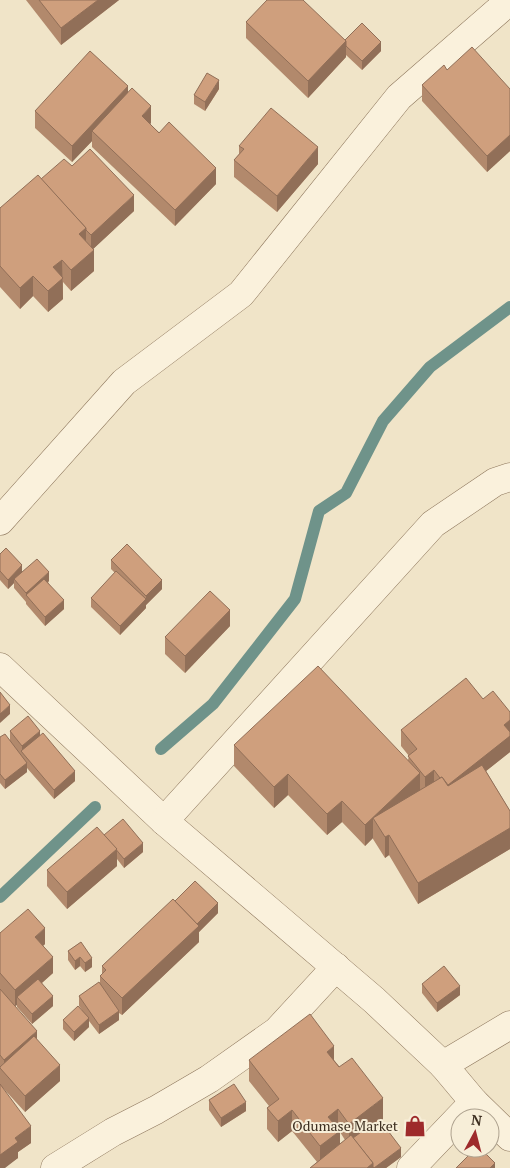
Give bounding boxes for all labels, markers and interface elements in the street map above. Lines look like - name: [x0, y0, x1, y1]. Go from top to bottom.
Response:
- north arrow: [450, 1108, 500, 1158]
- text: N: [470, 1110, 483, 1130]
- shop icon: Odumase Market: [402, 1113, 428, 1139]
- place label: Odumase Market: [292, 1116, 399, 1135]

